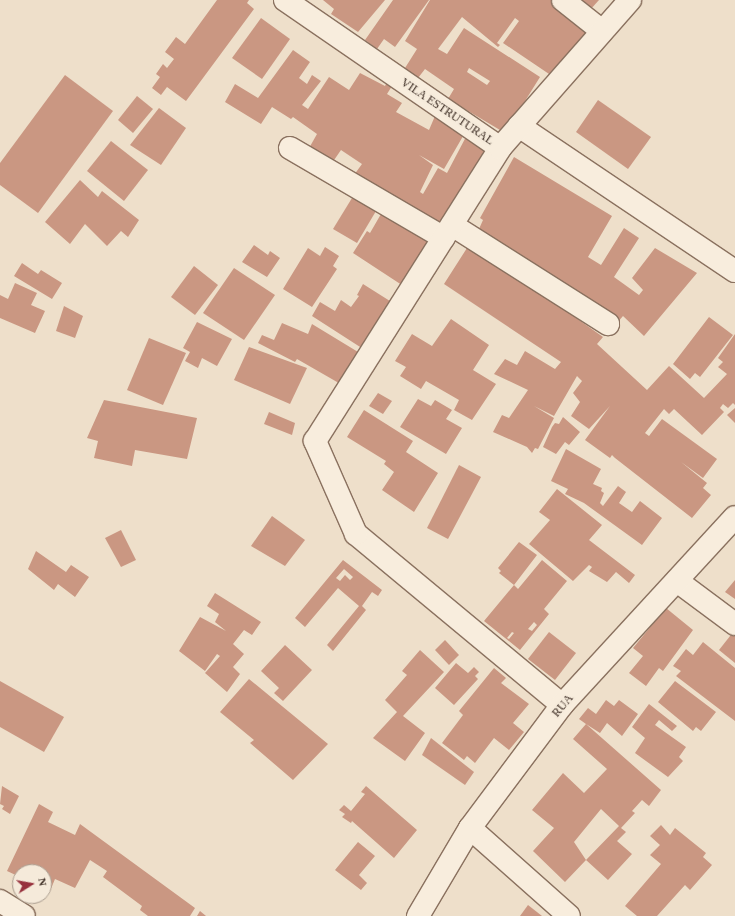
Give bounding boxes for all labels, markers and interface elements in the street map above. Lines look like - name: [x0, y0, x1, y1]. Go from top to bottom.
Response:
- street label: VILA ESTRUTURAL: [398, 75, 496, 149]
- street label: RUA: [549, 692, 577, 720]
- north arrow: [12, 864, 52, 904]
- text: N: [36, 877, 49, 887]

